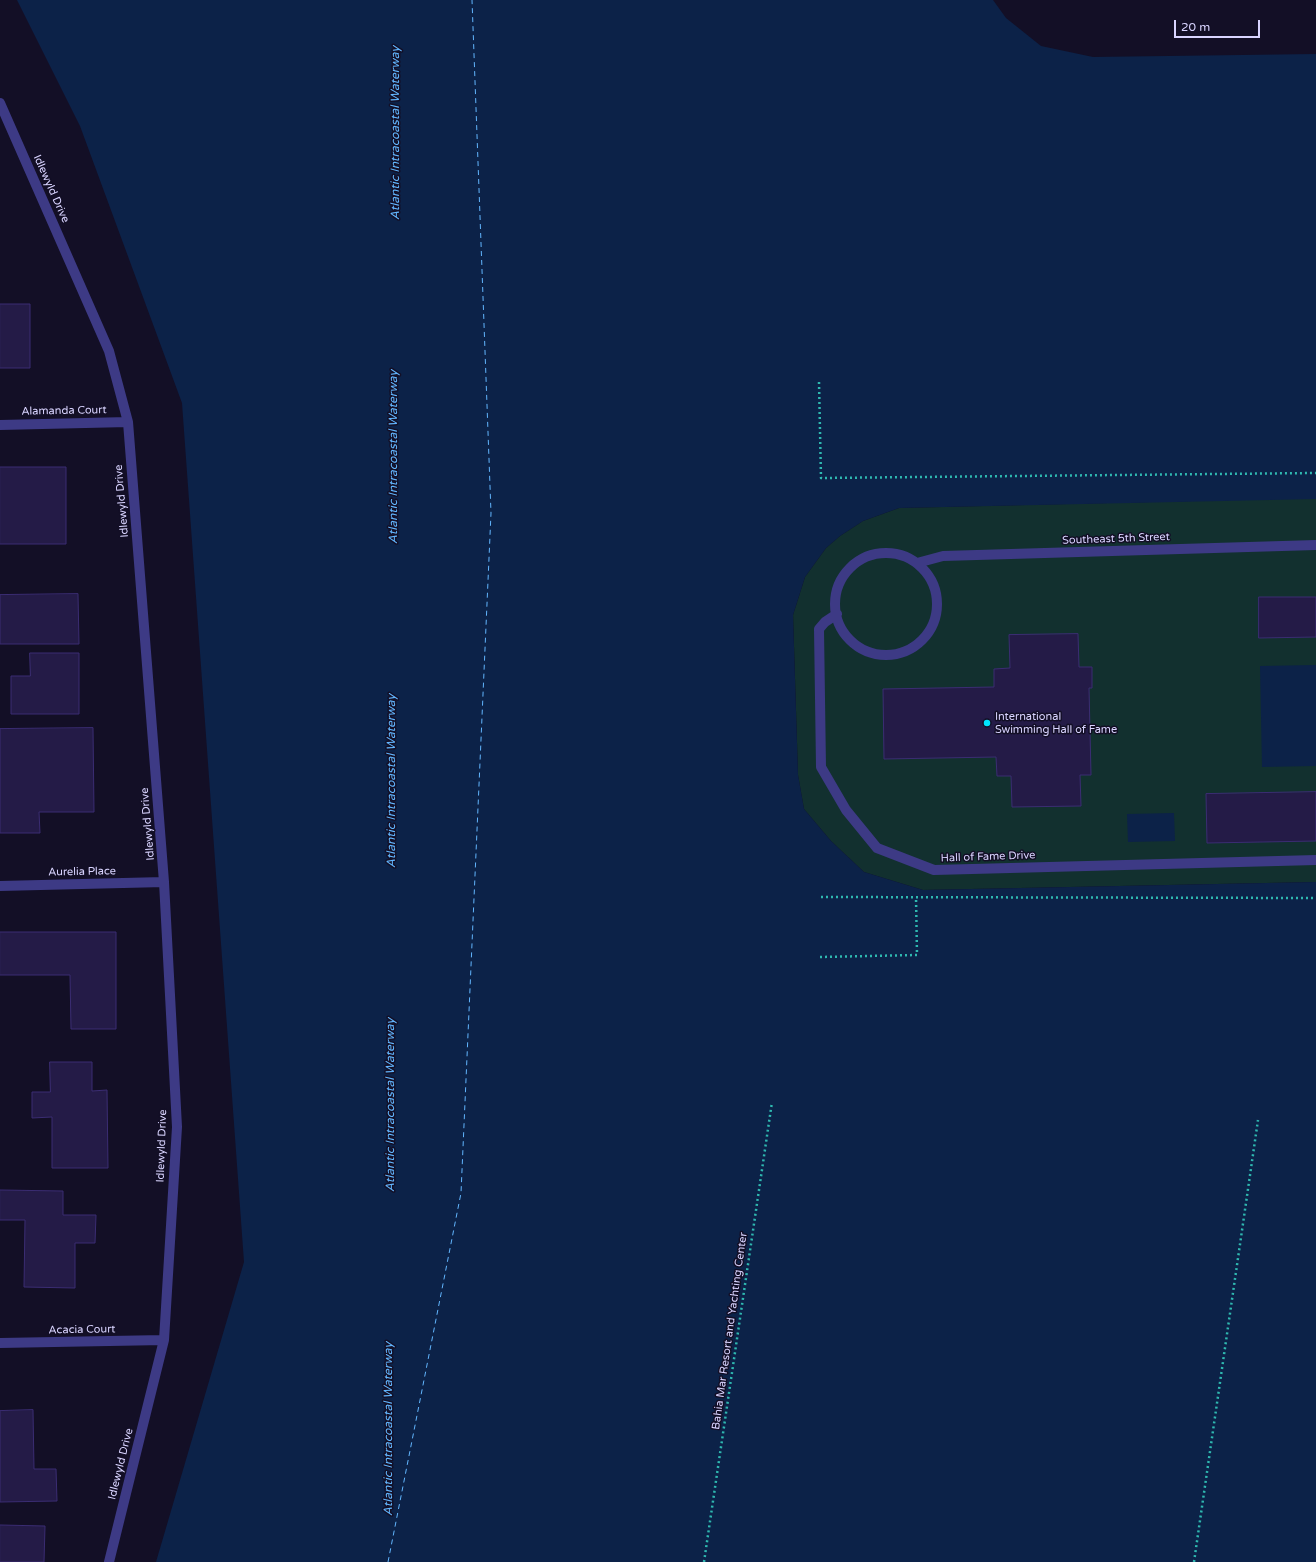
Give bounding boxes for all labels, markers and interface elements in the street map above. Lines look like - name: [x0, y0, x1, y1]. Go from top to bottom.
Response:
- scale bar: [1176, 12, 1262, 38]
- text: 20 m: [1181, 20, 1210, 34]
- water label: Atlantic Intracoastal Waterway: [389, 46, 403, 220]
- street label: Idlewyld Drive: [30, 153, 72, 225]
- water label: Atlantic Intracoastal Waterway: [387, 370, 401, 544]
- street label: Alamanda Court: [21, 404, 107, 418]
- street label: Idlewyld Drive: [112, 464, 132, 538]
- street label: Southeast 5th Street: [1062, 531, 1170, 547]
- water label: Atlantic Intracoastal Waterway: [385, 694, 399, 868]
- place label: International Swimming Hall of Fame: [995, 710, 1117, 736]
- marker: International Swimming Hall of Fame: [982, 718, 992, 728]
- street label: Idlewyld Drive: [138, 787, 158, 861]
- street label: Hall of Fame Drive: [940, 849, 1036, 865]
- street label: Aurelia Place: [48, 865, 116, 879]
- water label: Atlantic Intracoastal Waterway: [384, 1018, 398, 1192]
- street label: Idlewyld Drive: [154, 1109, 170, 1183]
- street label: Bahia Mar Resort and Yachting Center: [710, 1231, 750, 1431]
- street label: Acacia Court: [48, 1323, 116, 1337]
- water label: Atlantic Intracoastal Waterway: [382, 1342, 396, 1516]
- street label: Idlewyld Drive: [106, 1427, 136, 1501]

